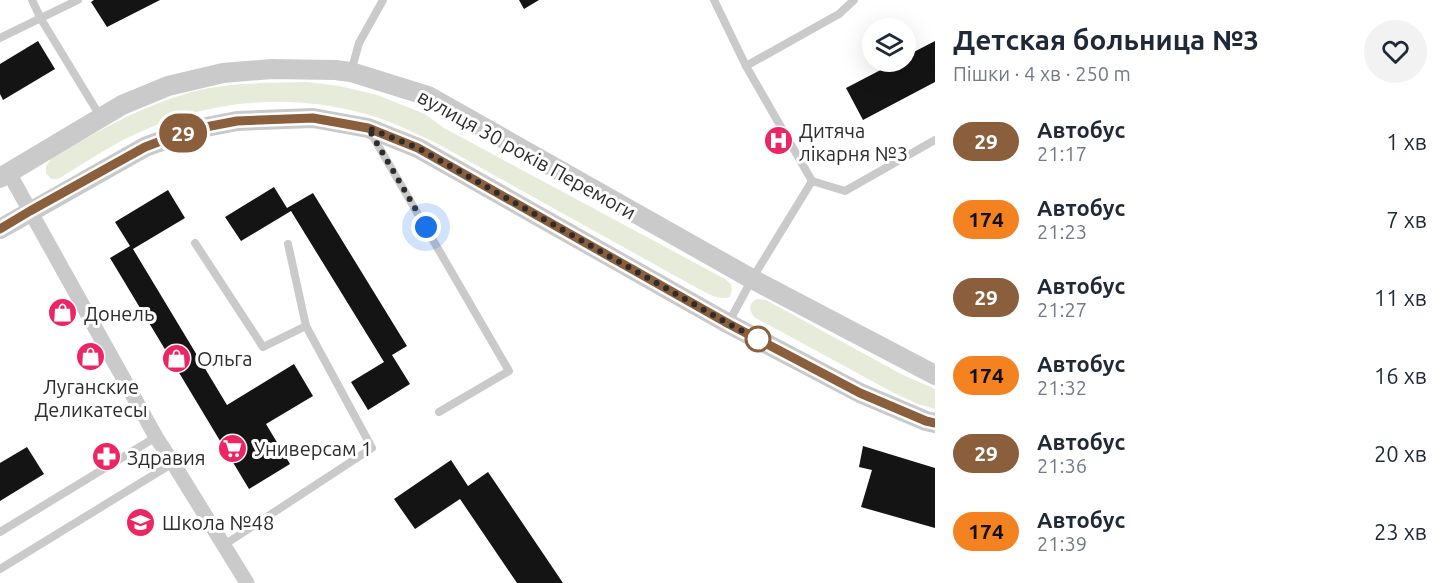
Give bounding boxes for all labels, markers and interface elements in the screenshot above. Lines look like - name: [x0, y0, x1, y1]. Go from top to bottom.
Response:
- map controls: [862, 18, 916, 72]
- button: layers: [862, 18, 916, 72]
- button: heart: [1364, 20, 1427, 83]
- text: Детская больница №3: [953, 24, 1259, 55]
- text: Пішки · 4 хв · 250 m: [953, 62, 1131, 85]
- street label: вулиця 30 років Перемоги: [414, 84, 640, 224]
- line badge: 29: [156, 114, 210, 152]
- text: Автобус: [1037, 117, 1125, 142]
- place label: Дитяча лікарня №3: [799, 119, 908, 165]
- text: 29: [171, 121, 195, 145]
- hospital icon: Дитяча лікарня №3: [762, 125, 794, 157]
- text: 29: [974, 129, 998, 153]
- text: 1 хв: [1386, 129, 1427, 154]
- text: 21:17: [1037, 142, 1087, 165]
- text: Автобус: [1037, 195, 1125, 220]
- text: 174: [968, 207, 1004, 231]
- text: 7 хв: [1386, 207, 1427, 232]
- your location: [411, 212, 441, 242]
- text: 21:23: [1037, 220, 1087, 243]
- text: Автобус: [1037, 273, 1125, 298]
- text: 29: [974, 285, 998, 309]
- text: 11 хв: [1374, 285, 1427, 310]
- shop icon: Донель: [47, 297, 79, 329]
- text: 21:27: [1037, 298, 1087, 321]
- place label: Донель: [84, 302, 154, 325]
- unlabelled marker: [745, 326, 771, 352]
- shop icon: Луганские Деликатесы: [75, 340, 107, 372]
- shop icon: Ольга: [160, 342, 192, 374]
- place label: Ольга: [197, 347, 253, 370]
- text: Автобус: [1037, 351, 1125, 376]
- text: 174: [968, 363, 1004, 387]
- text: 16 хв: [1374, 363, 1427, 388]
- place label: Луганские Деликатесы: [34, 375, 148, 421]
- text: 21:32: [1037, 376, 1087, 399]
- text: Автобус: [1037, 429, 1125, 454]
- supermarket icon: Универсам 1: [217, 432, 249, 464]
- place label: Универсам 1: [254, 437, 372, 460]
- pharmacy icon: Здравия: [90, 441, 122, 473]
- text: 29: [974, 441, 998, 465]
- text: 20 хв: [1374, 441, 1427, 466]
- place label: Здравия: [127, 446, 206, 469]
- text: 21:36: [1037, 454, 1087, 477]
- school or university icon: Школа №48: [125, 506, 157, 538]
- text: Автобус: [1037, 507, 1125, 532]
- place label: Школа №48: [162, 511, 274, 534]
- text: 174: [968, 519, 1004, 543]
- text: 23 хв: [1374, 519, 1427, 544]
- text: 21:39: [1037, 532, 1087, 555]

